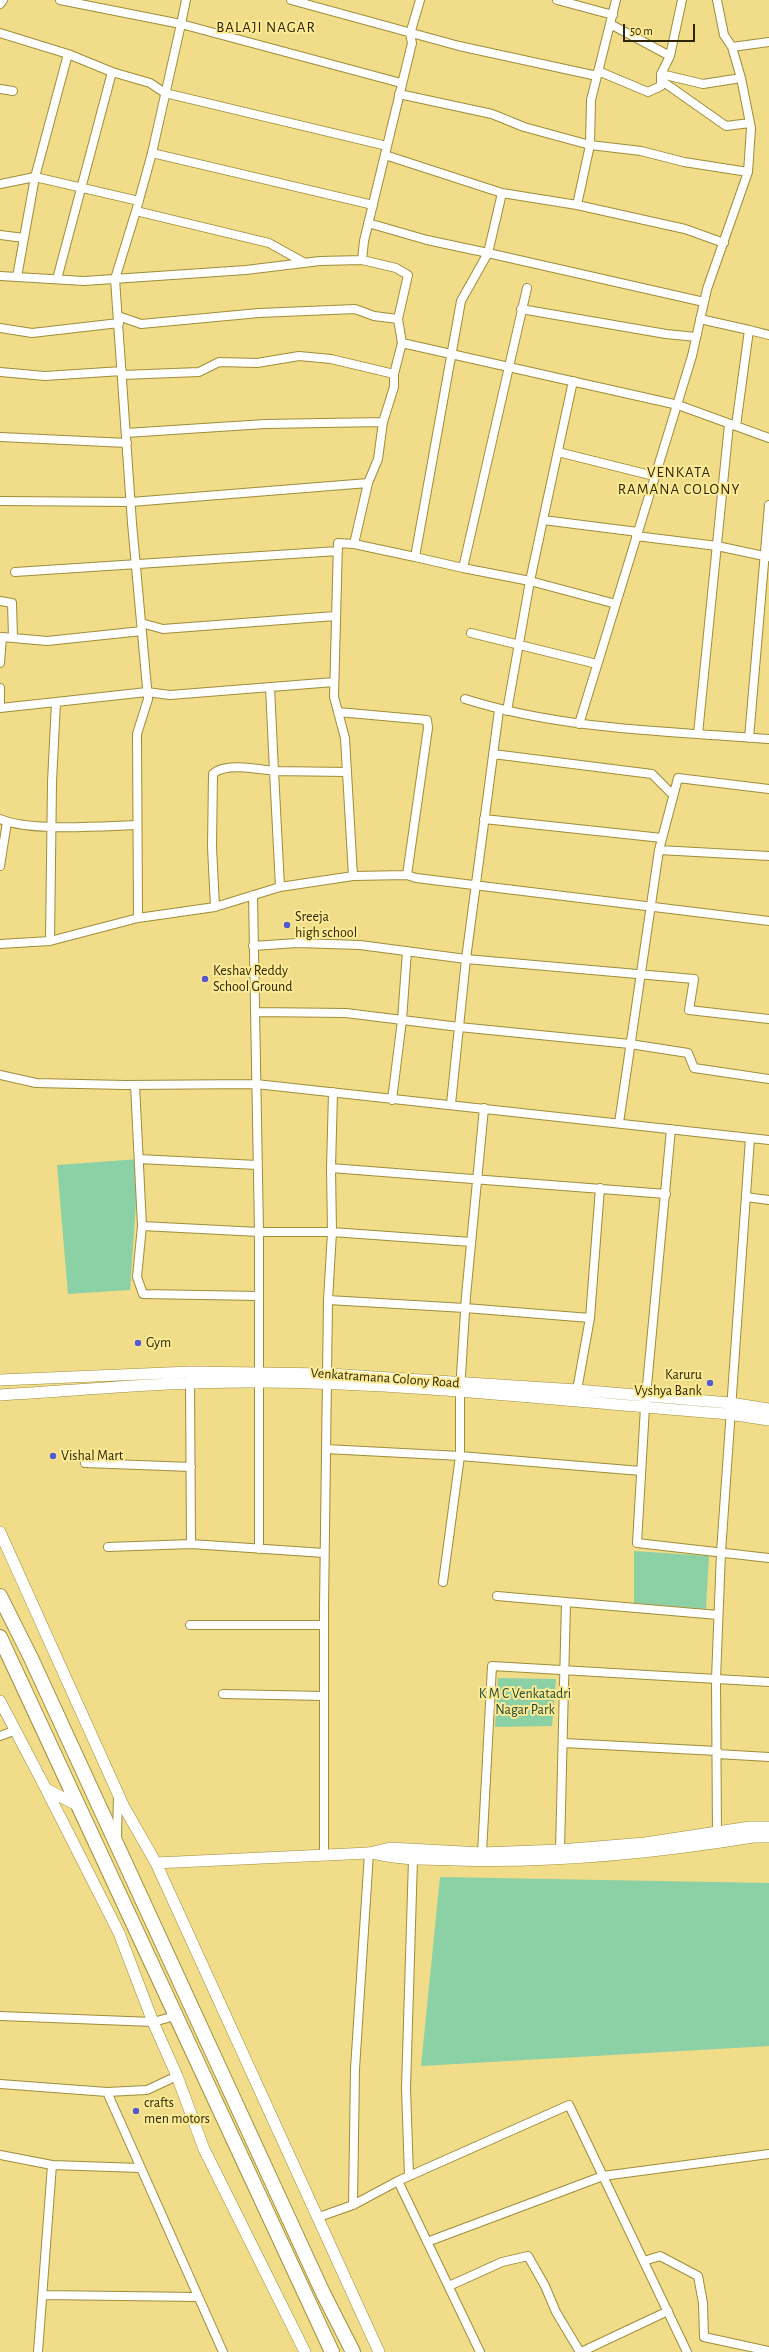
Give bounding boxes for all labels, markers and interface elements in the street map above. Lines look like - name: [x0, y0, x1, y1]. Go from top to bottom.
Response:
- scale bar: [625, 16, 697, 42]
- district label: BALAJI NAGAR: [216, 18, 316, 36]
- text: 50 m: [630, 25, 653, 37]
- district label: VENKATA RAMANA COLONY: [618, 463, 740, 498]
- place label: Sreeja high school: [295, 909, 357, 942]
- marker: Sreeja high school: [282, 920, 292, 930]
- place label: Keshav Reddy School Ground: [213, 963, 292, 996]
- marker: Keshav Reddy School Ground: [200, 974, 210, 984]
- place label: Gym: [146, 1335, 171, 1351]
- marker: Gym: [133, 1338, 143, 1348]
- street label: Venkatramana Colony Road: [310, 1364, 460, 1392]
- place label: Karuru Vyshya Bank: [634, 1367, 702, 1400]
- marker: Karuru Vyshya Bank: [705, 1378, 715, 1388]
- place label: Vishal Mart: [61, 1448, 123, 1464]
- marker: Vishal Mart: [48, 1451, 58, 1461]
- park label: K M C Venkatadri Nagar Park: [479, 1686, 571, 1718]
- place label: crafts men motors: [144, 2095, 210, 2128]
- marker: crafts men motors: [131, 2106, 141, 2116]

